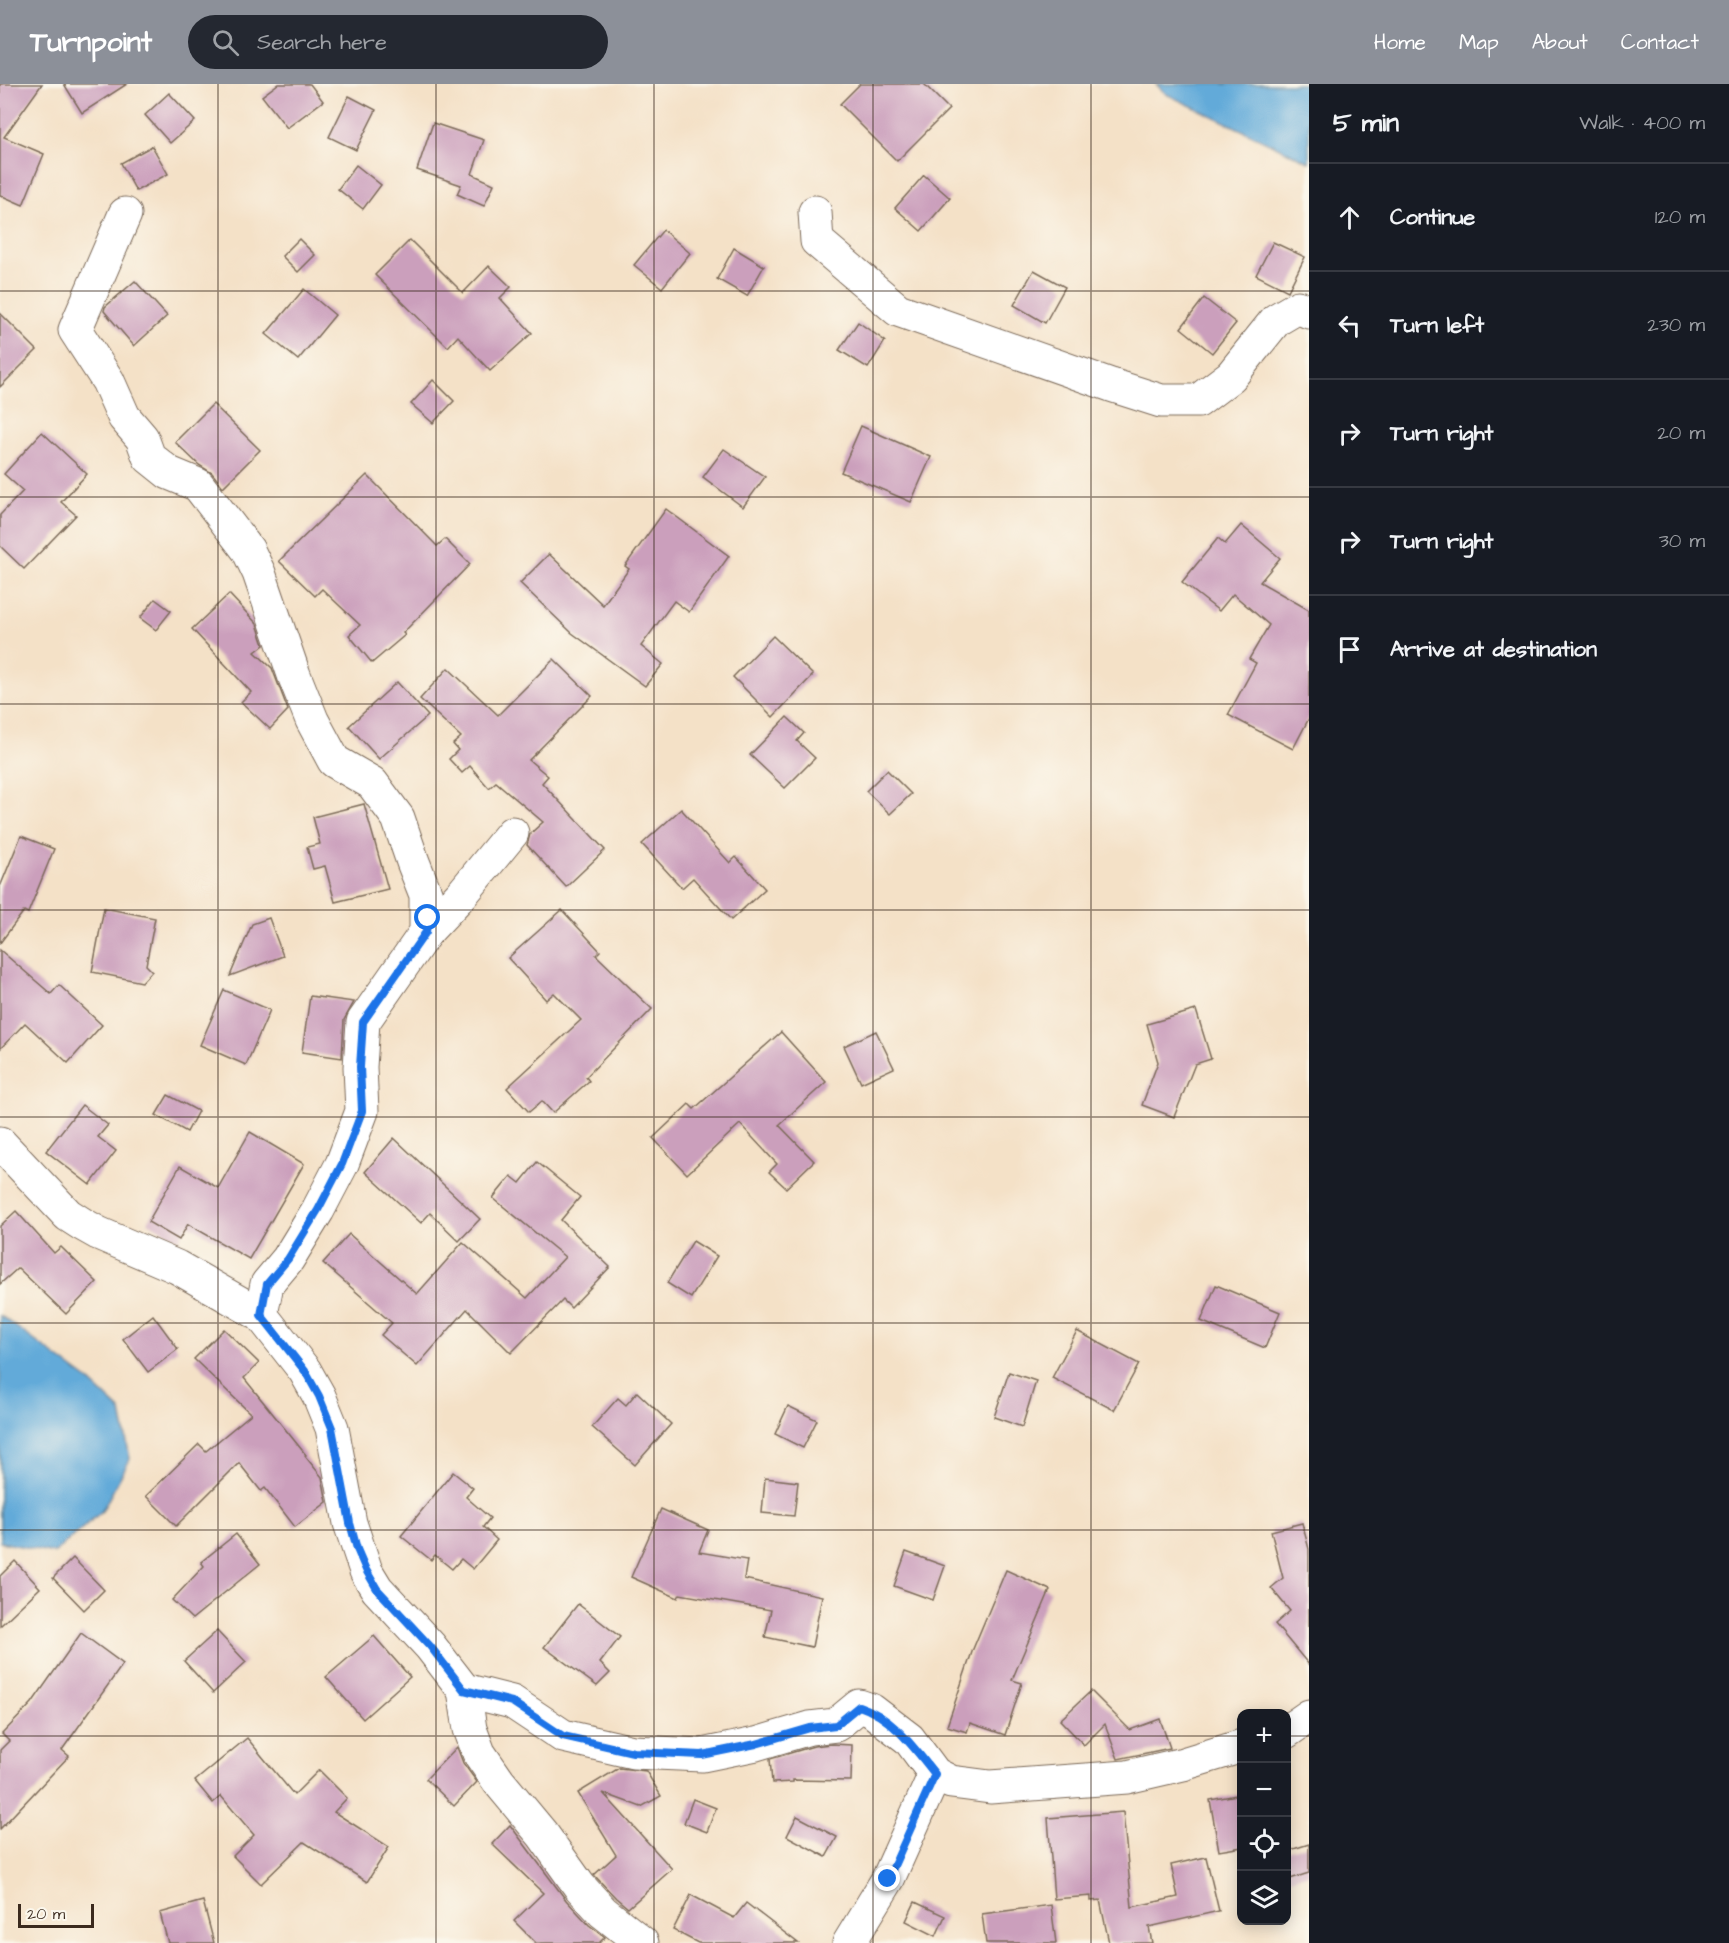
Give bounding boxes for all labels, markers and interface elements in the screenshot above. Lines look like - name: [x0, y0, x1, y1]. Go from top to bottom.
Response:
- search box: [188, 15, 608, 69]
- text: Turnpoint: [30, 23, 152, 62]
- icon: search: [209, 26, 242, 59]
- text: Search here: [257, 27, 387, 58]
- text: Home: [1374, 28, 1426, 57]
- text: Map: [1459, 28, 1499, 57]
- text: About: [1532, 28, 1588, 57]
- text: Contact: [1621, 28, 1699, 57]
- text: 5 min: [1333, 105, 1399, 141]
- text: Walk · 400 m: [1579, 109, 1705, 137]
- icon: ahead: [1333, 201, 1366, 234]
- text: Continue: [1390, 202, 1475, 233]
- text: 120 m: [1655, 203, 1705, 231]
- icon: left: [1333, 309, 1366, 342]
- text: Turn left: [1390, 310, 1484, 341]
- text: 230 m: [1647, 311, 1705, 339]
- icon: right: [1333, 417, 1366, 450]
- text: Turn right: [1390, 418, 1493, 449]
- text: 20 m: [1657, 419, 1705, 447]
- icon: right: [1333, 525, 1366, 558]
- text: Turn right: [1390, 526, 1493, 557]
- text: 30 m: [1659, 527, 1705, 555]
- icon: arrive: [1333, 633, 1366, 666]
- text: Arrive at destination: [1390, 634, 1597, 665]
- route start: [414, 904, 440, 930]
- map controls: [1237, 1709, 1291, 1925]
- button: +: [1237, 1709, 1291, 1763]
- button: −: [1237, 1763, 1291, 1817]
- button: locate: [1237, 1817, 1291, 1871]
- route end: [874, 1865, 900, 1891]
- button: layers: [1237, 1871, 1291, 1925]
- scale bar: [18, 1901, 94, 1928]
- text: 20 m: [27, 1903, 65, 1925]

